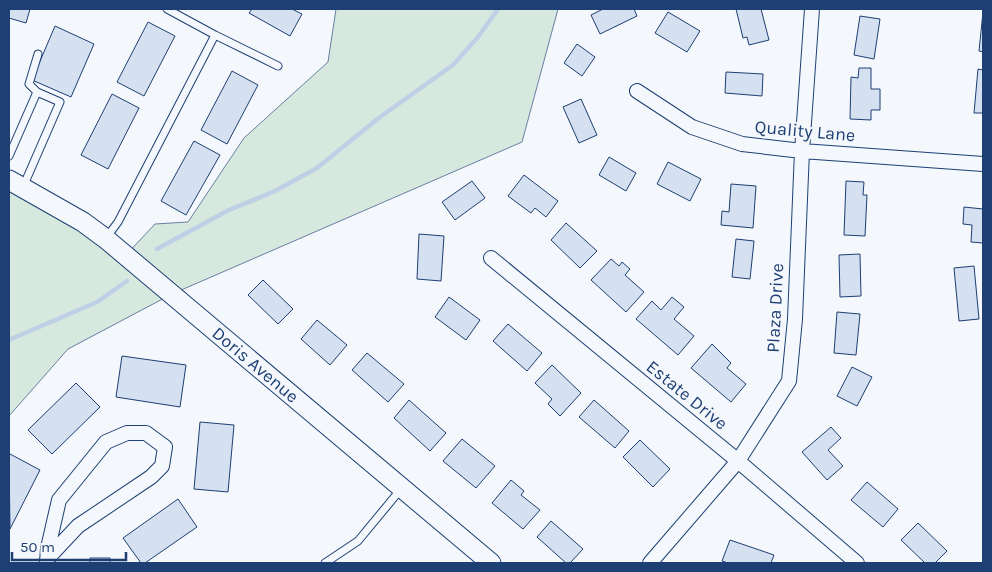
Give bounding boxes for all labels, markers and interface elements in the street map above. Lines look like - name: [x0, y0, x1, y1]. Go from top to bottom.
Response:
- street label: Quality Lane: [754, 116, 856, 146]
- street label: Plaza Drive: [762, 263, 788, 353]
- street label: Doris Avenue: [208, 322, 303, 408]
- street label: Estate Drive: [642, 355, 732, 435]
- scale bar: [12, 530, 126, 562]
- text: 50 m: [20, 538, 55, 556]

